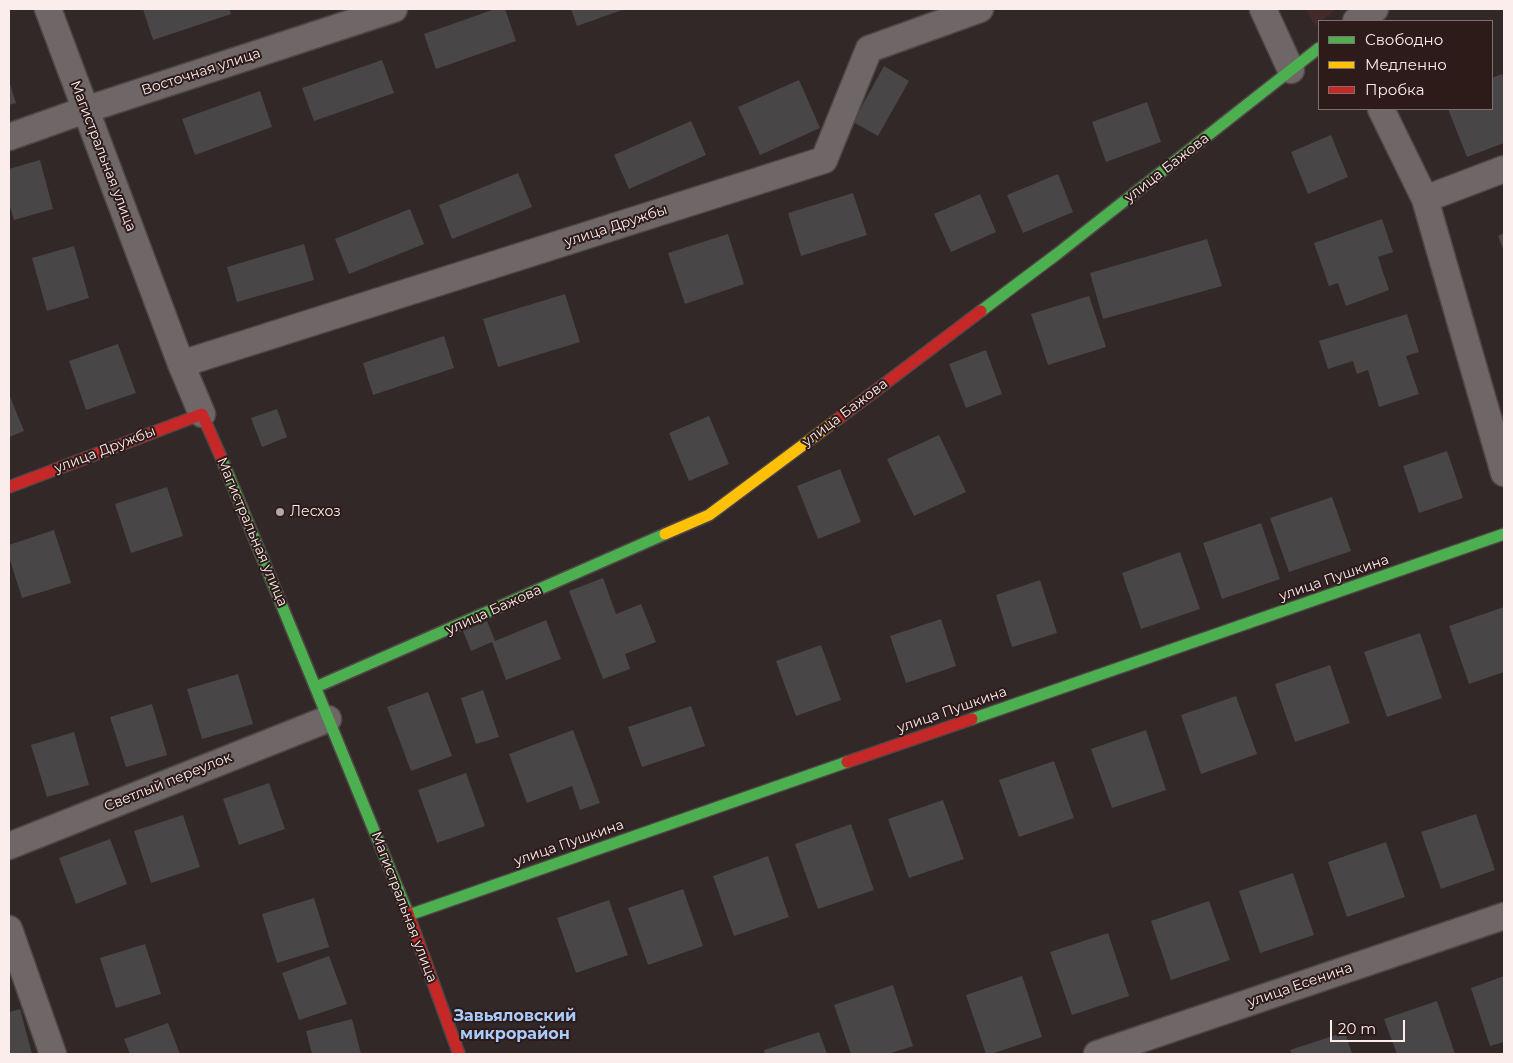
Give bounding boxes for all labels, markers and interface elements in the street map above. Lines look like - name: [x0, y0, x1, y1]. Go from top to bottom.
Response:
- legend: [1318, 20, 1493, 110]
- text: Свободно: [1365, 30, 1443, 49]
- street label: Восточная улица: [139, 45, 263, 99]
- text: Медленно: [1365, 55, 1447, 74]
- street label: Магистральная улица: [66, 78, 140, 234]
- text: Пробка: [1365, 80, 1424, 99]
- street label: улица Бажова: [1121, 130, 1213, 206]
- street label: улица Дружбы: [562, 201, 670, 251]
- street label: улица Бажова: [799, 375, 891, 451]
- street label: улица Дружбы: [52, 423, 158, 477]
- street label: Магистральная улица: [213, 455, 291, 609]
- place label: Лесхоз: [290, 504, 341, 520]
- marker: Лесхоз: [274, 506, 286, 518]
- street label: улица Пушкина: [1277, 551, 1391, 605]
- street label: улица Бажова: [444, 581, 544, 639]
- street label: улица Пушкина: [895, 683, 1009, 737]
- street label: Светлый переулок: [102, 749, 234, 815]
- street label: улица Пушкина: [512, 816, 626, 870]
- street label: Магистральная улица: [367, 829, 441, 985]
- street label: улица Есенина: [1245, 959, 1355, 1011]
- district label: Завьяловский микрорайон: [454, 1006, 576, 1044]
- scale bar: [1333, 1010, 1408, 1042]
- text: 20 m: [1338, 1019, 1376, 1038]

